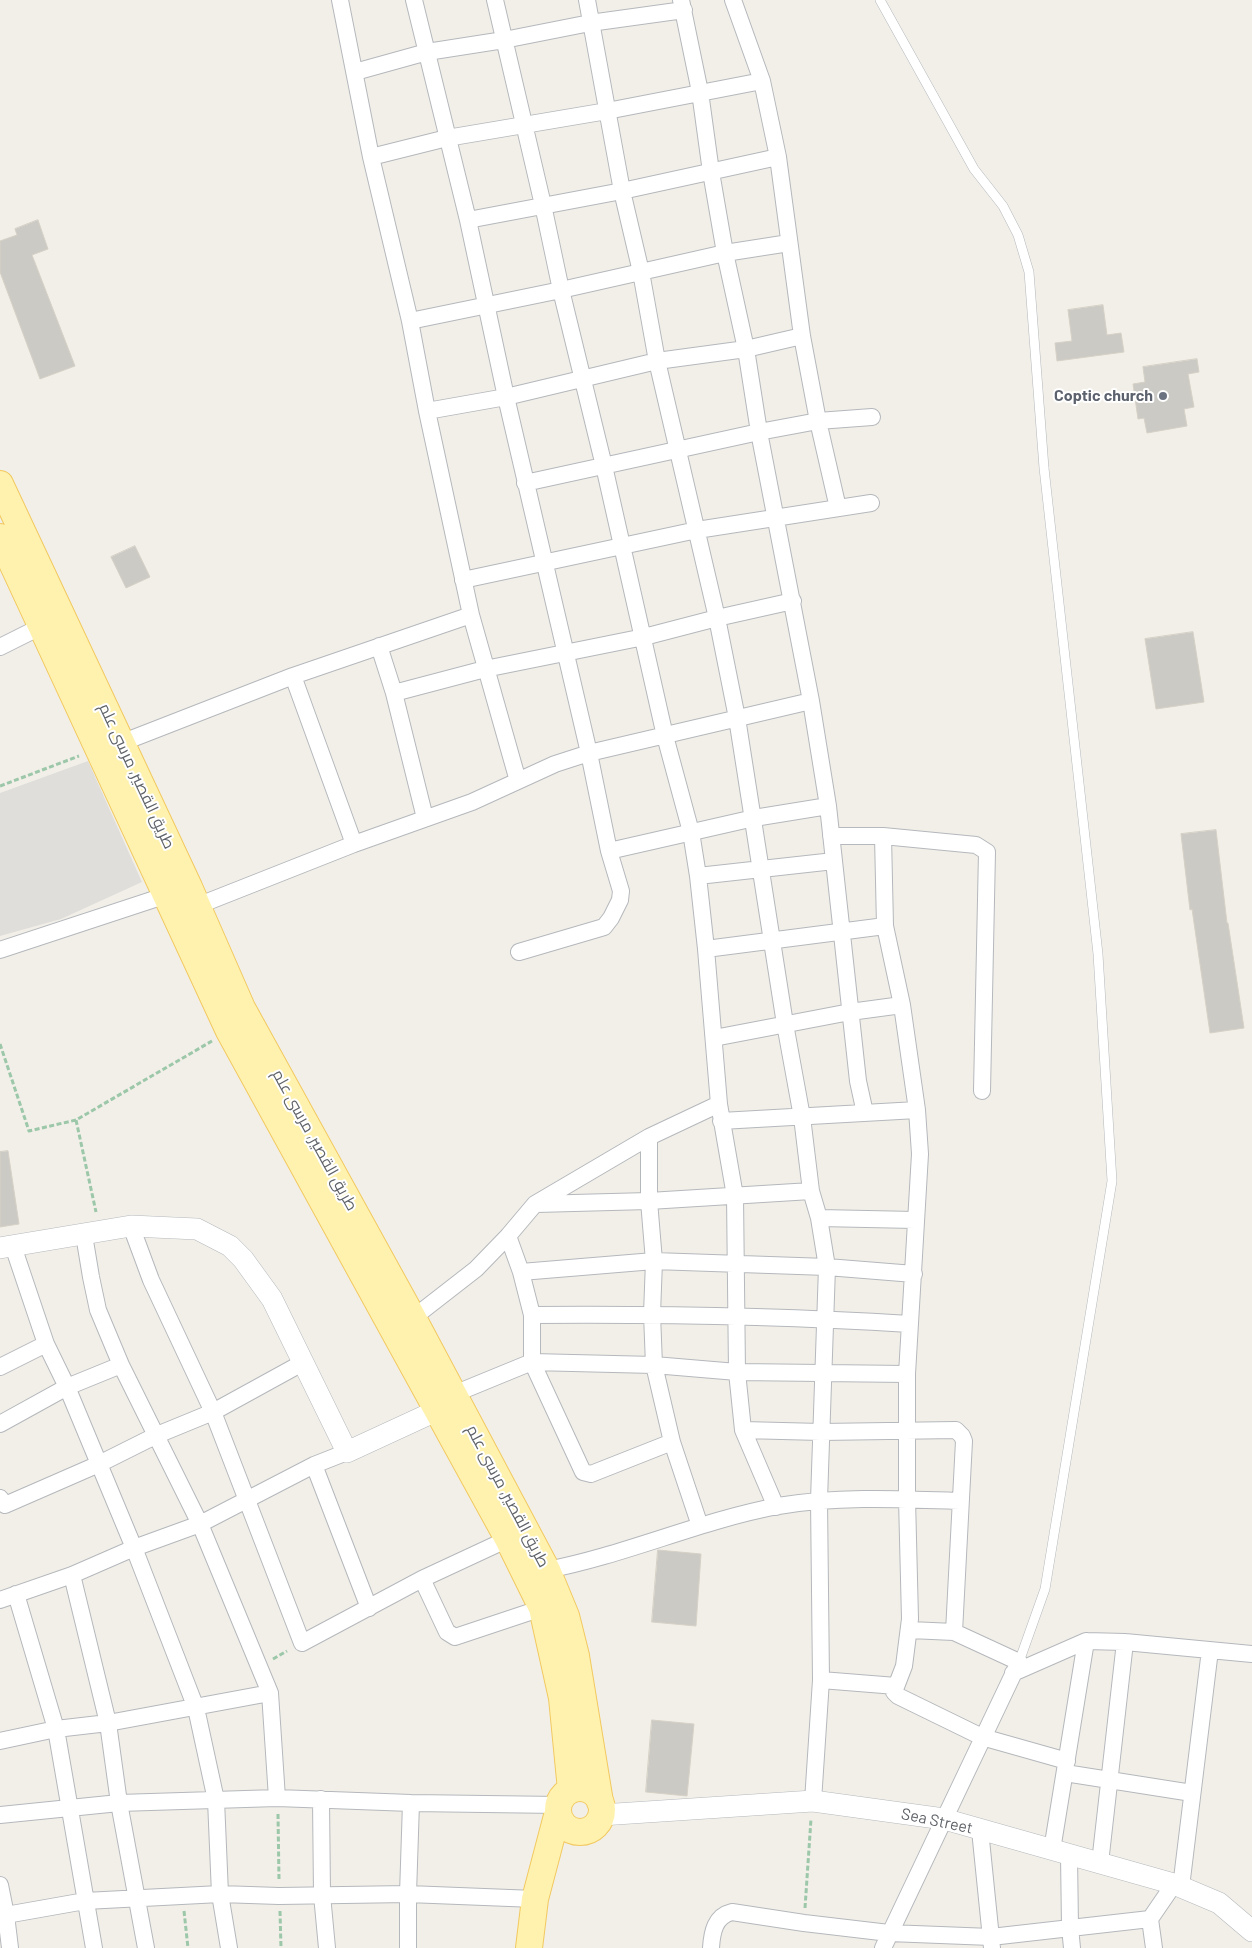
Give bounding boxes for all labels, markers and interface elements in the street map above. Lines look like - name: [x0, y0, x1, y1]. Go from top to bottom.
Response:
- place label: Coptic church: [1054, 386, 1153, 406]
- marker: Coptic church: [1157, 390, 1169, 402]
- street label: طريق القصير, مرسى علم: [95, 700, 179, 852]
- street label: طريق القصير, مرسى علم: [268, 1066, 362, 1214]
- street label: طريق القصير, مرسى علم: [462, 1422, 554, 1570]
- street label: Sea Street: [899, 1804, 975, 1838]

